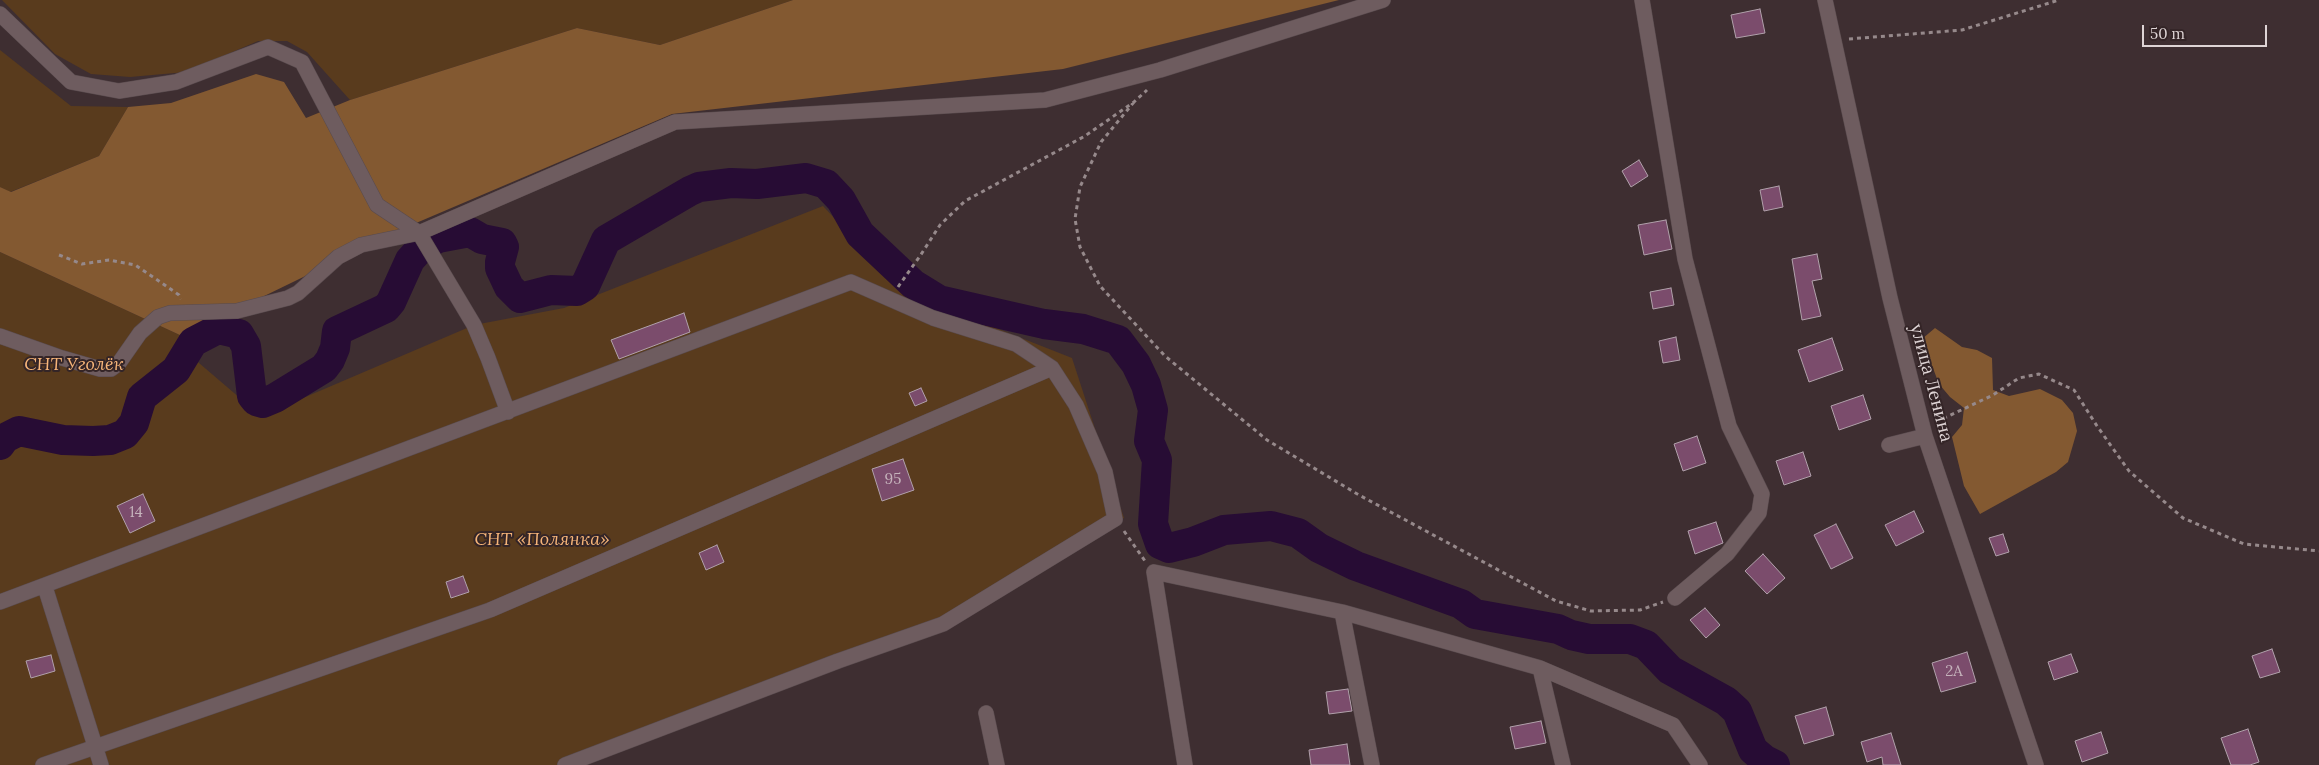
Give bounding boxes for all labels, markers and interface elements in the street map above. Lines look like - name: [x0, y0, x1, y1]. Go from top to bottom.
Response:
- scale bar: [2144, 15, 2269, 47]
- text: 50 m: [2150, 24, 2185, 43]
- street label: улица Ленина: [1905, 322, 1957, 444]
- park label: СНТ Уголёк: [24, 354, 124, 376]
- house number: 95: [885, 471, 901, 489]
- house number: 14: [129, 504, 143, 522]
- park label: СНТ «Полянка»: [474, 529, 610, 551]
- house number: 2А: [1945, 663, 1963, 681]

